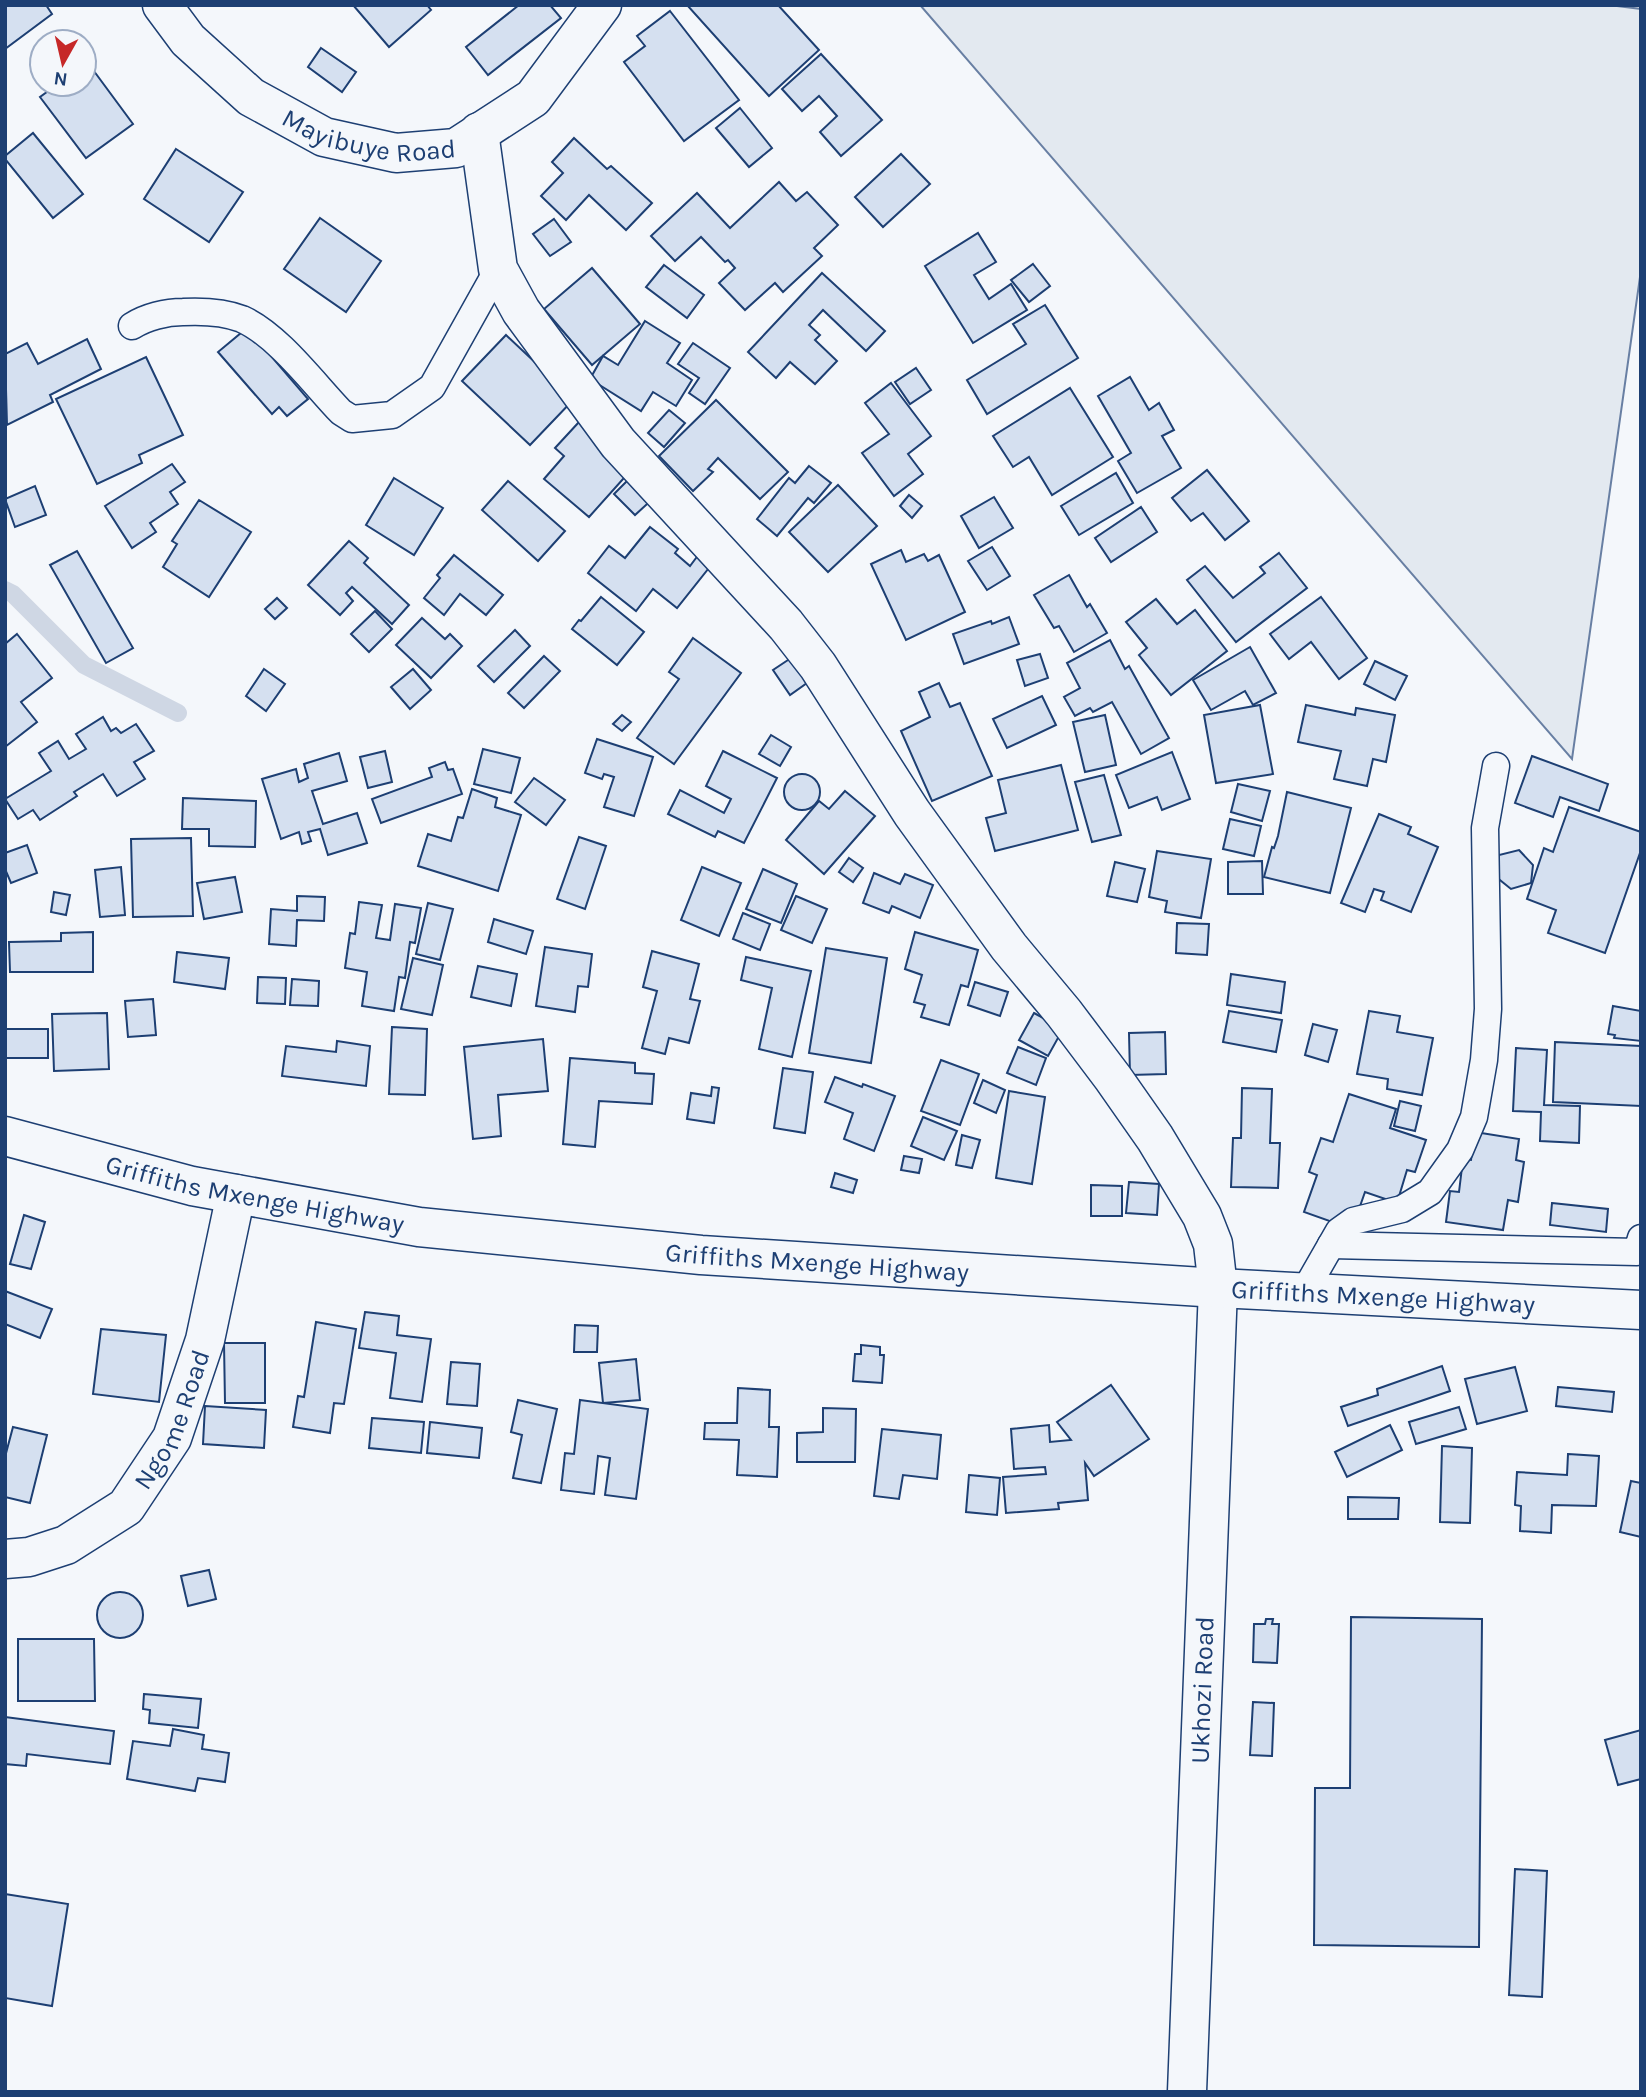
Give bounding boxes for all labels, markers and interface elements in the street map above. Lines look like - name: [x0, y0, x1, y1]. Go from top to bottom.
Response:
- north arrow: [28, 28, 98, 98]
- text: N: [52, 67, 69, 91]
- street label: Mayibuye Road: [277, 102, 457, 169]
- street label: Griffiths Mxenge Highway: [102, 1149, 407, 1240]
- street label: Griffiths Mxenge Highway: [664, 1237, 970, 1288]
- street label: Griffiths Mxenge Highway: [1230, 1274, 1536, 1320]
- street label: Ngome Road: [127, 1346, 217, 1495]
- street label: Ukhozi Road: [1184, 1616, 1221, 1764]

